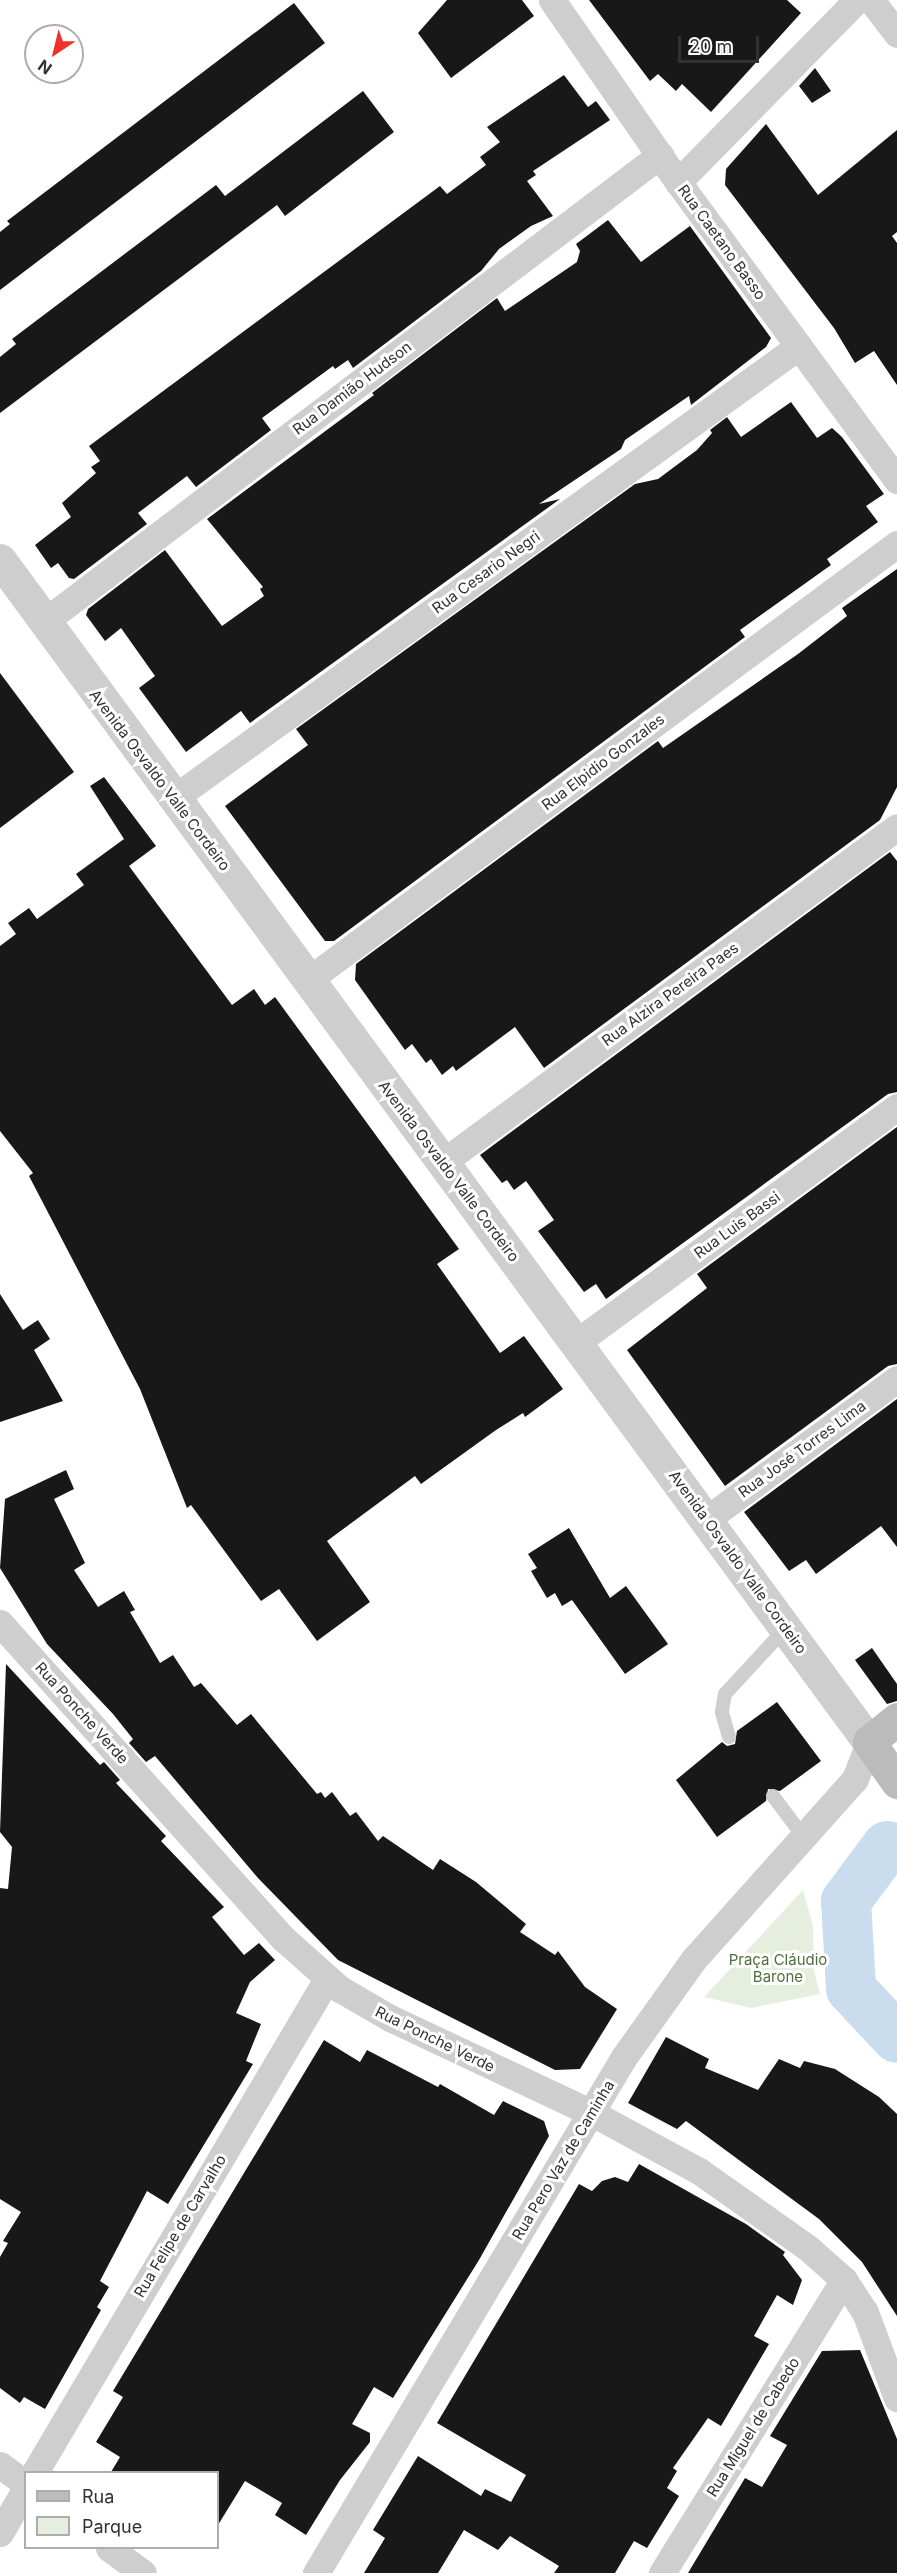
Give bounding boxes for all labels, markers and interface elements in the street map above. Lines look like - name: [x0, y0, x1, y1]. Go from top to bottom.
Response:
- north arrow: [24, 24, 84, 84]
- scale bar: [681, 24, 762, 62]
- text: 20 m: [689, 36, 732, 57]
- text: N: [34, 55, 56, 79]
- street label: Rua Caetano Basso: [674, 181, 770, 303]
- street label: Rua Damião Hudson: [289, 338, 415, 438]
- street label: Rua Cesario Negri: [429, 527, 543, 617]
- street label: Avenida Osvaldo Valle Cordeiro: [86, 686, 234, 874]
- street label: Rua Elpidio Gonzales: [538, 710, 668, 814]
- street label: Rua Alzira Pereira Paes: [598, 938, 742, 1050]
- street label: Avenida Osvaldo Valle Cordeiro: [375, 1077, 523, 1265]
- street label: Rua Luis Bassi: [690, 1188, 784, 1262]
- street label: Rua José Torres Lima: [735, 1397, 869, 1501]
- street label: Avenida Osvaldo Valle Cordeiro: [665, 1467, 811, 1657]
- street label: Rua Ponche Verde: [32, 1658, 132, 1768]
- park label: Praça Cláudio Barone: [729, 1950, 827, 1985]
- street label: Rua Ponche Verde: [372, 2002, 498, 2076]
- street label: Rua Pero Vaz de Caminha: [508, 2077, 618, 2243]
- street label: Rua Felipe de Carvalho: [130, 2151, 230, 2301]
- street label: Rua Miguel de Cabedo: [703, 2354, 803, 2500]
- legend: [24, 2471, 219, 2549]
- text: Rua: [82, 2486, 114, 2507]
- text: Parque: [82, 2516, 142, 2537]

